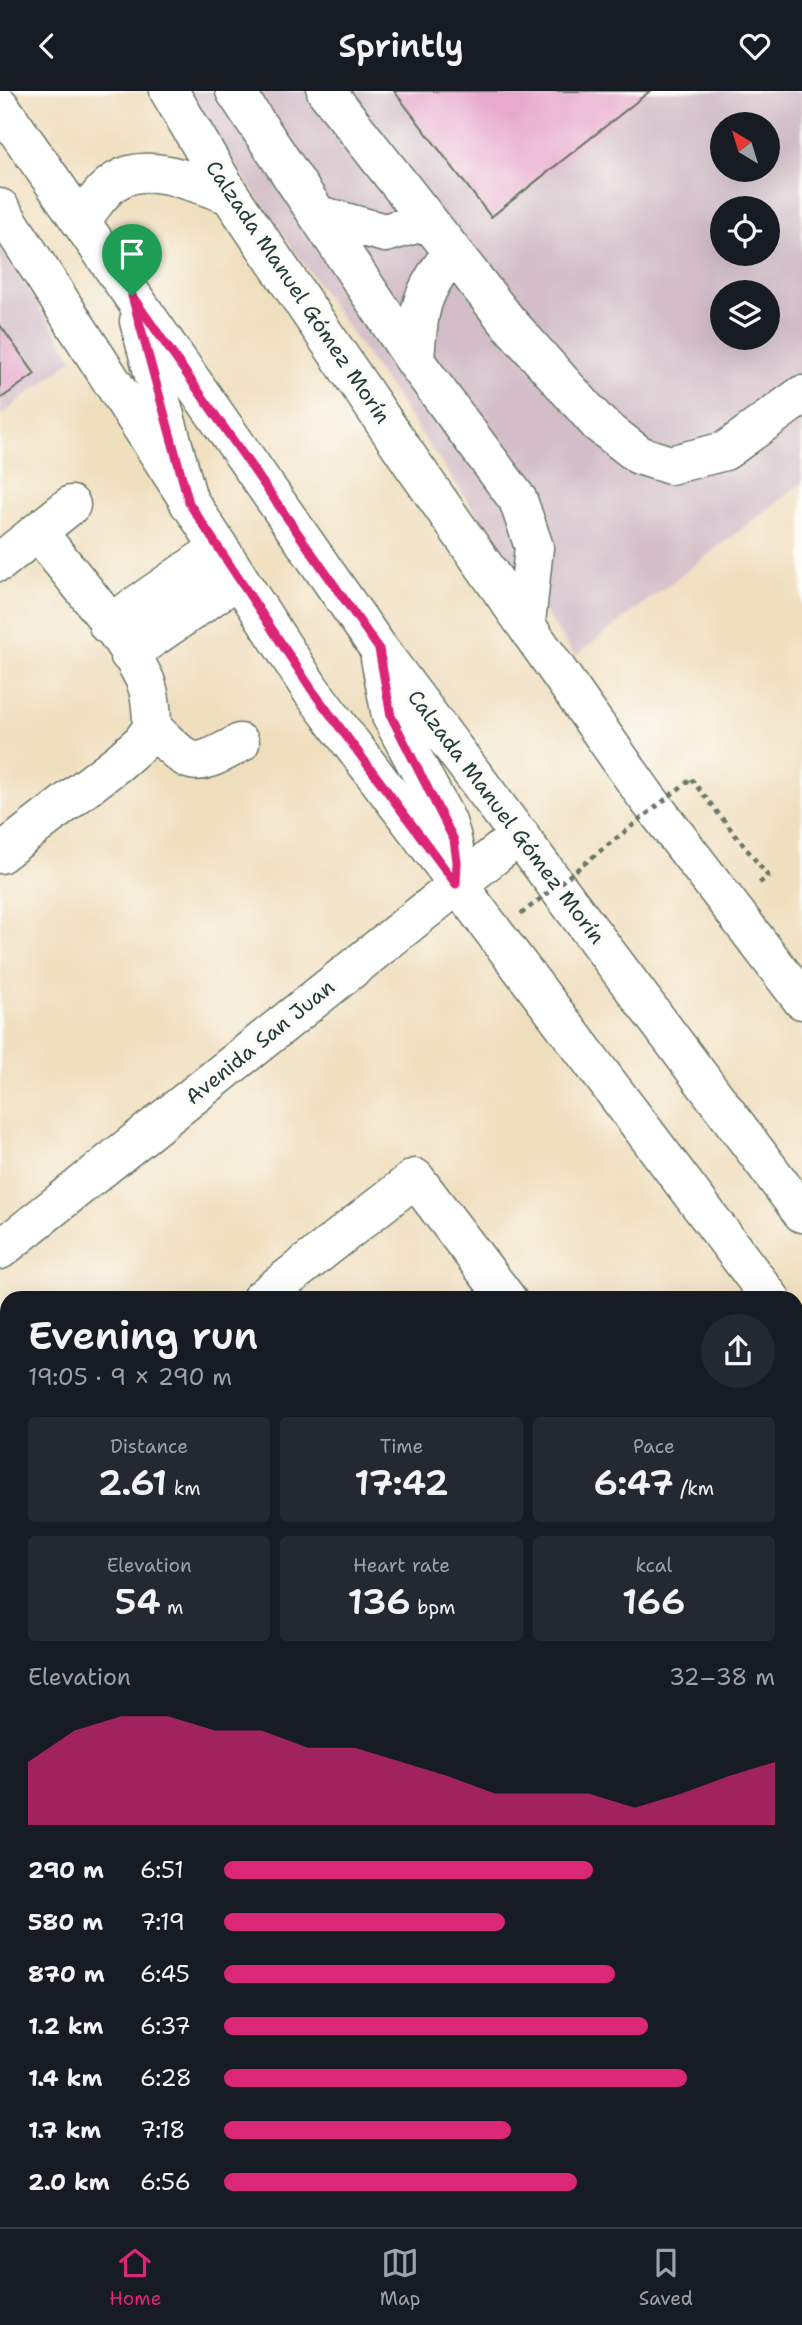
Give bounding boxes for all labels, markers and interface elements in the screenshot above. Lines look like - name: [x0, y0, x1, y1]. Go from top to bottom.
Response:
- text: Sprintly: [338, 24, 464, 67]
- icon: back: [28, 27, 66, 65]
- icon: heart: [736, 27, 774, 65]
- north arrow: [710, 112, 780, 182]
- map controls: [710, 112, 780, 350]
- street label: Calzada Manuel Gómez Morín: [199, 155, 397, 429]
- button: locate: [710, 196, 780, 266]
- pin: [102, 224, 162, 296]
- icon: arrive: [113, 235, 151, 273]
- button: layers: [710, 280, 780, 350]
- street label: Calzada Manuel Gómez Morín: [401, 684, 611, 950]
- street label: Avenida San Juan: [180, 973, 340, 1111]
- text: Evening run: [28, 1310, 258, 1361]
- button: share: [701, 1314, 775, 1388]
- text: 19:05 · 9 × 290 m: [28, 1362, 232, 1392]
- text: Distance: [110, 1434, 188, 1459]
- text: Time: [380, 1434, 423, 1459]
- text: Pace: [633, 1434, 675, 1459]
- text: 2.61: [98, 1459, 167, 1506]
- text: 17:42: [354, 1459, 449, 1506]
- text: 6:47: [593, 1459, 674, 1506]
- text: km: [167, 1476, 201, 1501]
- text: /km: [674, 1476, 714, 1501]
- text: Elevation: [107, 1553, 192, 1578]
- text: Heart rate: [353, 1553, 450, 1578]
- text: kcal: [635, 1553, 672, 1578]
- text: 54: [115, 1578, 161, 1625]
- text: 136: [348, 1578, 411, 1625]
- text: 166: [622, 1578, 686, 1625]
- text: m: [161, 1595, 184, 1620]
- text: bpm: [411, 1595, 455, 1620]
- text: Elevation: [28, 1662, 131, 1692]
- text: 32–38 m: [669, 1662, 775, 1692]
- text: 290 m: [28, 1855, 104, 1885]
- text: 6:51: [140, 1855, 184, 1885]
- text: 580 m: [28, 1907, 103, 1937]
- text: 7:19: [140, 1907, 185, 1937]
- text: 870 m: [28, 1959, 105, 1989]
- text: 6:45: [140, 1959, 190, 1989]
- text: 1.2 km: [28, 2011, 104, 2041]
- text: 6:37: [140, 2011, 191, 2041]
- text: 1.4 km: [28, 2063, 102, 2093]
- text: 6:28: [140, 2063, 192, 2093]
- text: 1.7 km: [28, 2115, 101, 2145]
- text: 7:18: [140, 2115, 185, 2145]
- text: 2.0 km: [28, 2167, 110, 2197]
- text: 6:56: [140, 2167, 191, 2197]
- tab: Home: [109, 2244, 161, 2311]
- tab: Map: [380, 2244, 420, 2311]
- tab: Saved: [639, 2244, 693, 2311]

